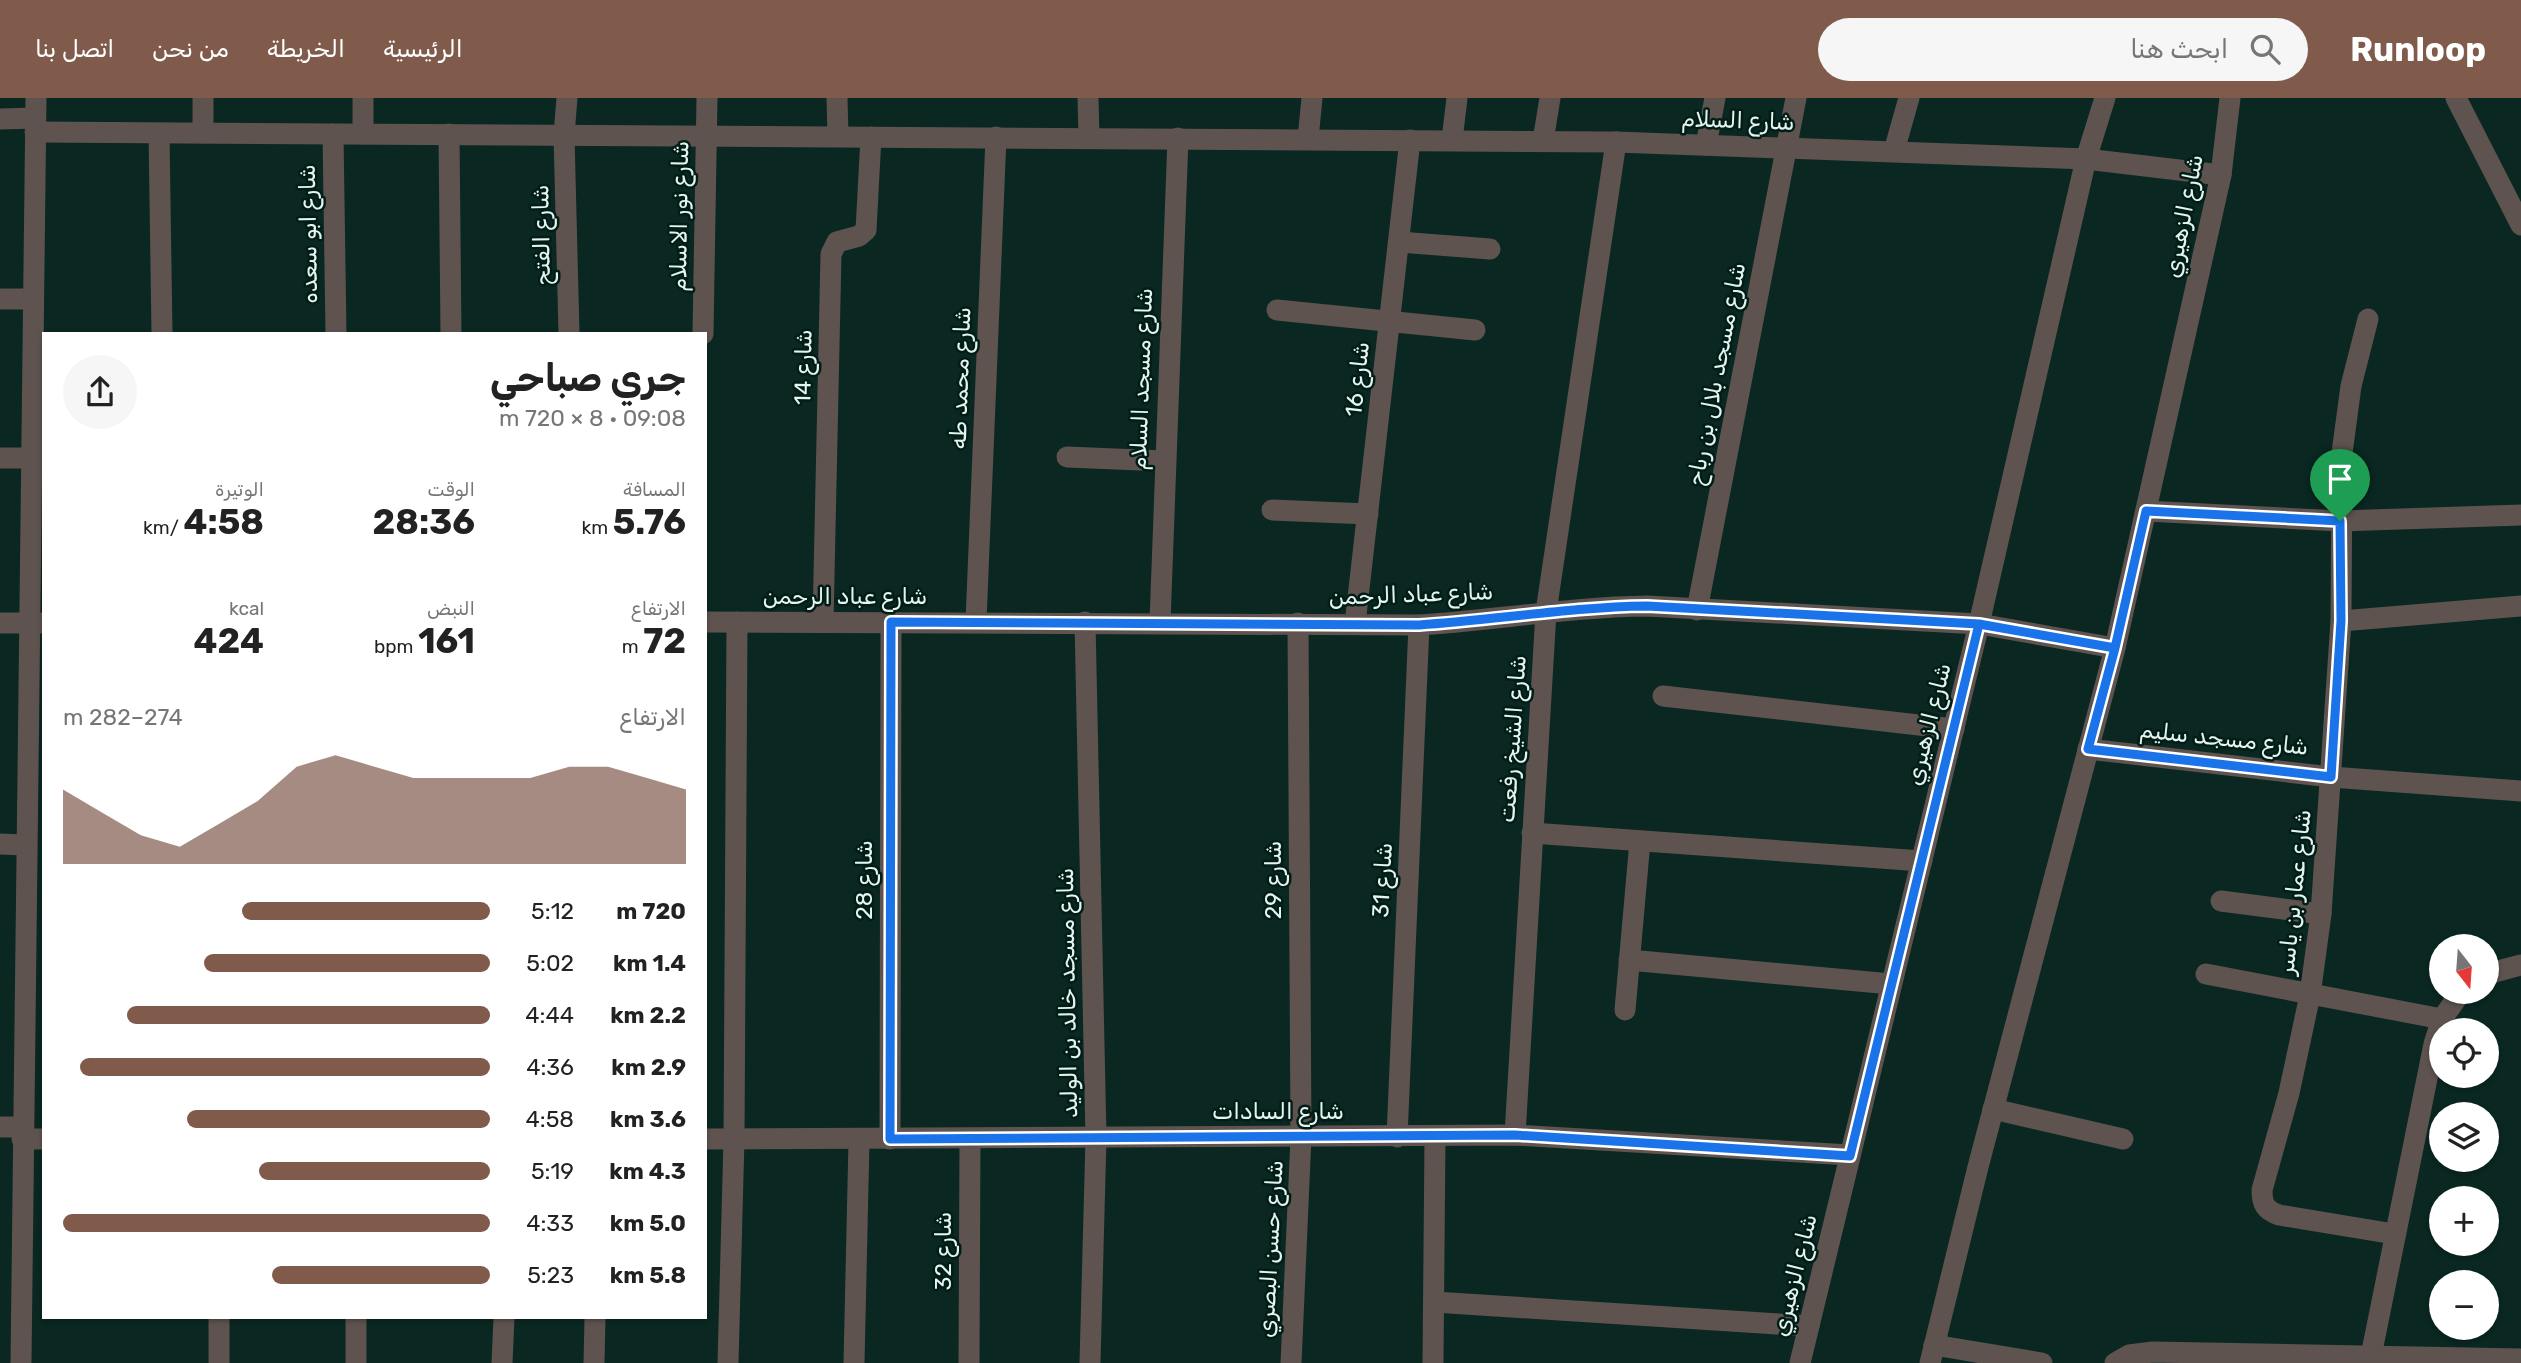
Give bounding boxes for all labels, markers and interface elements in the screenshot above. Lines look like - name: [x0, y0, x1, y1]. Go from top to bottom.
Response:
- search box: [1818, 18, 2308, 81]
- icon: search: [2246, 30, 2284, 68]
- text: Runloop: [2350, 30, 2486, 69]
- text: ابحث هنا: [2130, 34, 2228, 65]
- text: اتصل بنا: [35, 35, 114, 63]
- text: من نحن: [152, 35, 229, 63]
- text: الخريطة: [267, 35, 345, 63]
- text: الرئيسية: [383, 35, 463, 63]
- street label: شارع السلام: [1681, 104, 1795, 138]
- street label: شارع نور الاسلام: [664, 141, 696, 292]
- street label: شارع الزهيري: [2157, 152, 2212, 281]
- street label: شارع ابو سعده: [293, 164, 325, 304]
- street label: شارع الفتح: [526, 184, 559, 286]
- street label: شارع مسجد بلال بن رباح: [1681, 260, 1753, 488]
- street label: شارع مسجد السلام: [1124, 288, 1160, 471]
- street label: شارع محمد طه: [944, 306, 978, 450]
- street label: شارع 14: [788, 329, 820, 405]
- street label: شارع 16: [1339, 340, 1377, 418]
- button: share: [63, 355, 137, 429]
- text: جري صباحي: [490, 355, 686, 401]
- text: 09:08 · 8 × 720 m: [499, 404, 686, 432]
- pin: [2310, 449, 2370, 521]
- icon: arrive: [2321, 460, 2359, 498]
- text: الوتيرة: [215, 478, 264, 501]
- text: الوقت: [427, 478, 475, 501]
- text: المسافة: [623, 478, 686, 501]
- text: 4:58: [184, 501, 264, 543]
- text: 28:36: [372, 501, 475, 543]
- text: 5.76: [613, 501, 686, 543]
- text: /km: [143, 516, 184, 539]
- text: km: [581, 516, 613, 539]
- street label: شارع عباد الرحمن: [1328, 577, 1494, 613]
- street label: شارع عباد الرحمن: [763, 582, 927, 612]
- text: kcal: [229, 597, 264, 620]
- text: النبض: [427, 597, 475, 620]
- text: الارتفاع: [631, 597, 686, 620]
- text: 424: [194, 620, 264, 662]
- text: 161: [418, 620, 475, 662]
- text: 72: [643, 620, 686, 662]
- text: bpm: [374, 635, 418, 658]
- text: m: [622, 635, 643, 658]
- street label: شارع الشيخ رفعت: [1492, 654, 1535, 824]
- street label: شارع الزهيري: [1899, 660, 1960, 789]
- text: 274–282 m: [63, 703, 183, 731]
- text: الارتفاع: [620, 703, 686, 731]
- street label: شارع مسجد سليم: [2138, 715, 2310, 763]
- street label: شارع عمار بن ياسر: [2271, 808, 2319, 978]
- street label: شارع 28: [850, 840, 880, 920]
- street label: شارع 29: [1259, 841, 1289, 919]
- street label: شارع 31: [1366, 842, 1400, 918]
- street label: شارع مسجد خالد بن الوليد: [1051, 868, 1085, 1118]
- text: 5:12: [531, 897, 574, 925]
- text: 720 m: [616, 897, 686, 925]
- north arrow: [2429, 934, 2499, 1004]
- map controls: [2429, 934, 2499, 1340]
- text: 5:02: [526, 949, 574, 977]
- text: 1.4 km: [613, 949, 686, 977]
- text: 4:44: [525, 1001, 574, 1029]
- text: 2.2 km: [610, 1001, 686, 1029]
- button: locate: [2429, 1018, 2499, 1088]
- text: 4:36: [526, 1053, 574, 1081]
- text: 2.9 km: [611, 1053, 686, 1081]
- street label: شارع السادات: [1212, 1097, 1344, 1127]
- button: layers: [2429, 1102, 2499, 1172]
- text: 4:58: [526, 1105, 574, 1133]
- text: 3.6 km: [610, 1105, 686, 1133]
- text: 5:19: [531, 1157, 574, 1185]
- text: 4.3 km: [609, 1157, 686, 1185]
- street label: شارع حسن البصري: [1251, 1159, 1292, 1339]
- button: +: [2429, 1186, 2499, 1256]
- text: 4:33: [526, 1209, 574, 1237]
- text: 5.0 km: [610, 1209, 686, 1237]
- street label: شارع الزهيري: [1765, 1211, 1826, 1340]
- street label: شارع 32: [929, 1212, 959, 1290]
- text: 5:23: [527, 1261, 574, 1289]
- text: 5.8 km: [610, 1261, 686, 1289]
- button: −: [2429, 1270, 2499, 1340]

